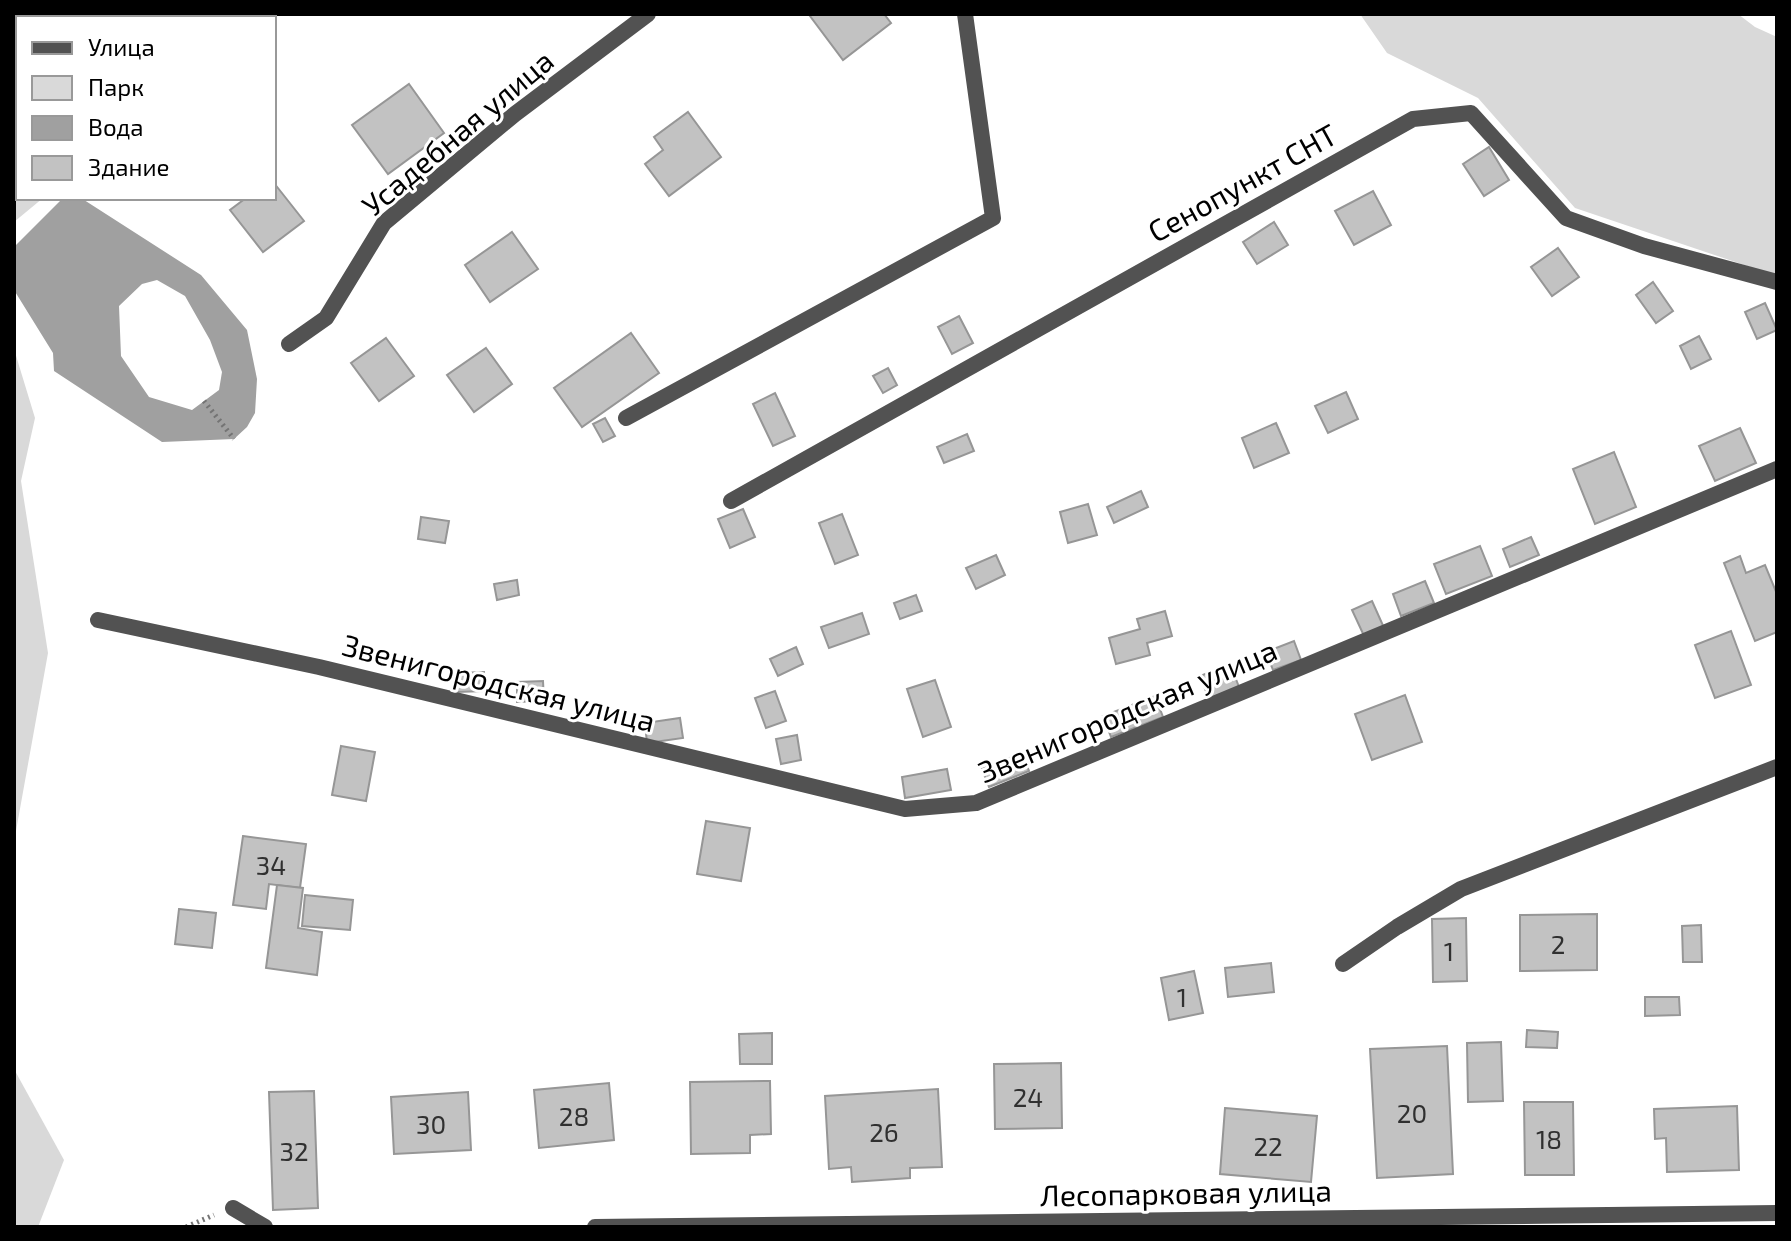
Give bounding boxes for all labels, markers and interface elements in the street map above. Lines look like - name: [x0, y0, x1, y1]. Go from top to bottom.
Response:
- legend: [16, 16, 276, 200]
- text: Улица: [88, 32, 155, 61]
- street label: Усадебная улица: [354, 42, 561, 223]
- text: Парк: [88, 72, 144, 101]
- text: Вода: [88, 112, 144, 141]
- street label: Сенопункт СНТ: [1141, 115, 1343, 250]
- text: Здание: [88, 152, 170, 181]
- street label: Звенигородская улица: [339, 626, 659, 739]
- street label: Звенигородская улица: [972, 631, 1282, 790]
- house number: 34: [256, 849, 286, 880]
- house number: 2: [1551, 928, 1565, 959]
- house number: 1: [1444, 935, 1454, 966]
- house number: 1: [1177, 981, 1187, 1012]
- house number: 24: [1013, 1081, 1043, 1112]
- house number: 20: [1397, 1097, 1427, 1128]
- house number: 28: [559, 1100, 589, 1131]
- house number: 30: [416, 1108, 446, 1139]
- house number: 26: [869, 1116, 899, 1147]
- house number: 18: [1536, 1123, 1562, 1154]
- house number: 22: [1253, 1130, 1283, 1161]
- house number: 32: [279, 1135, 309, 1166]
- street label: Лесопарковая улица: [1040, 1171, 1332, 1214]

